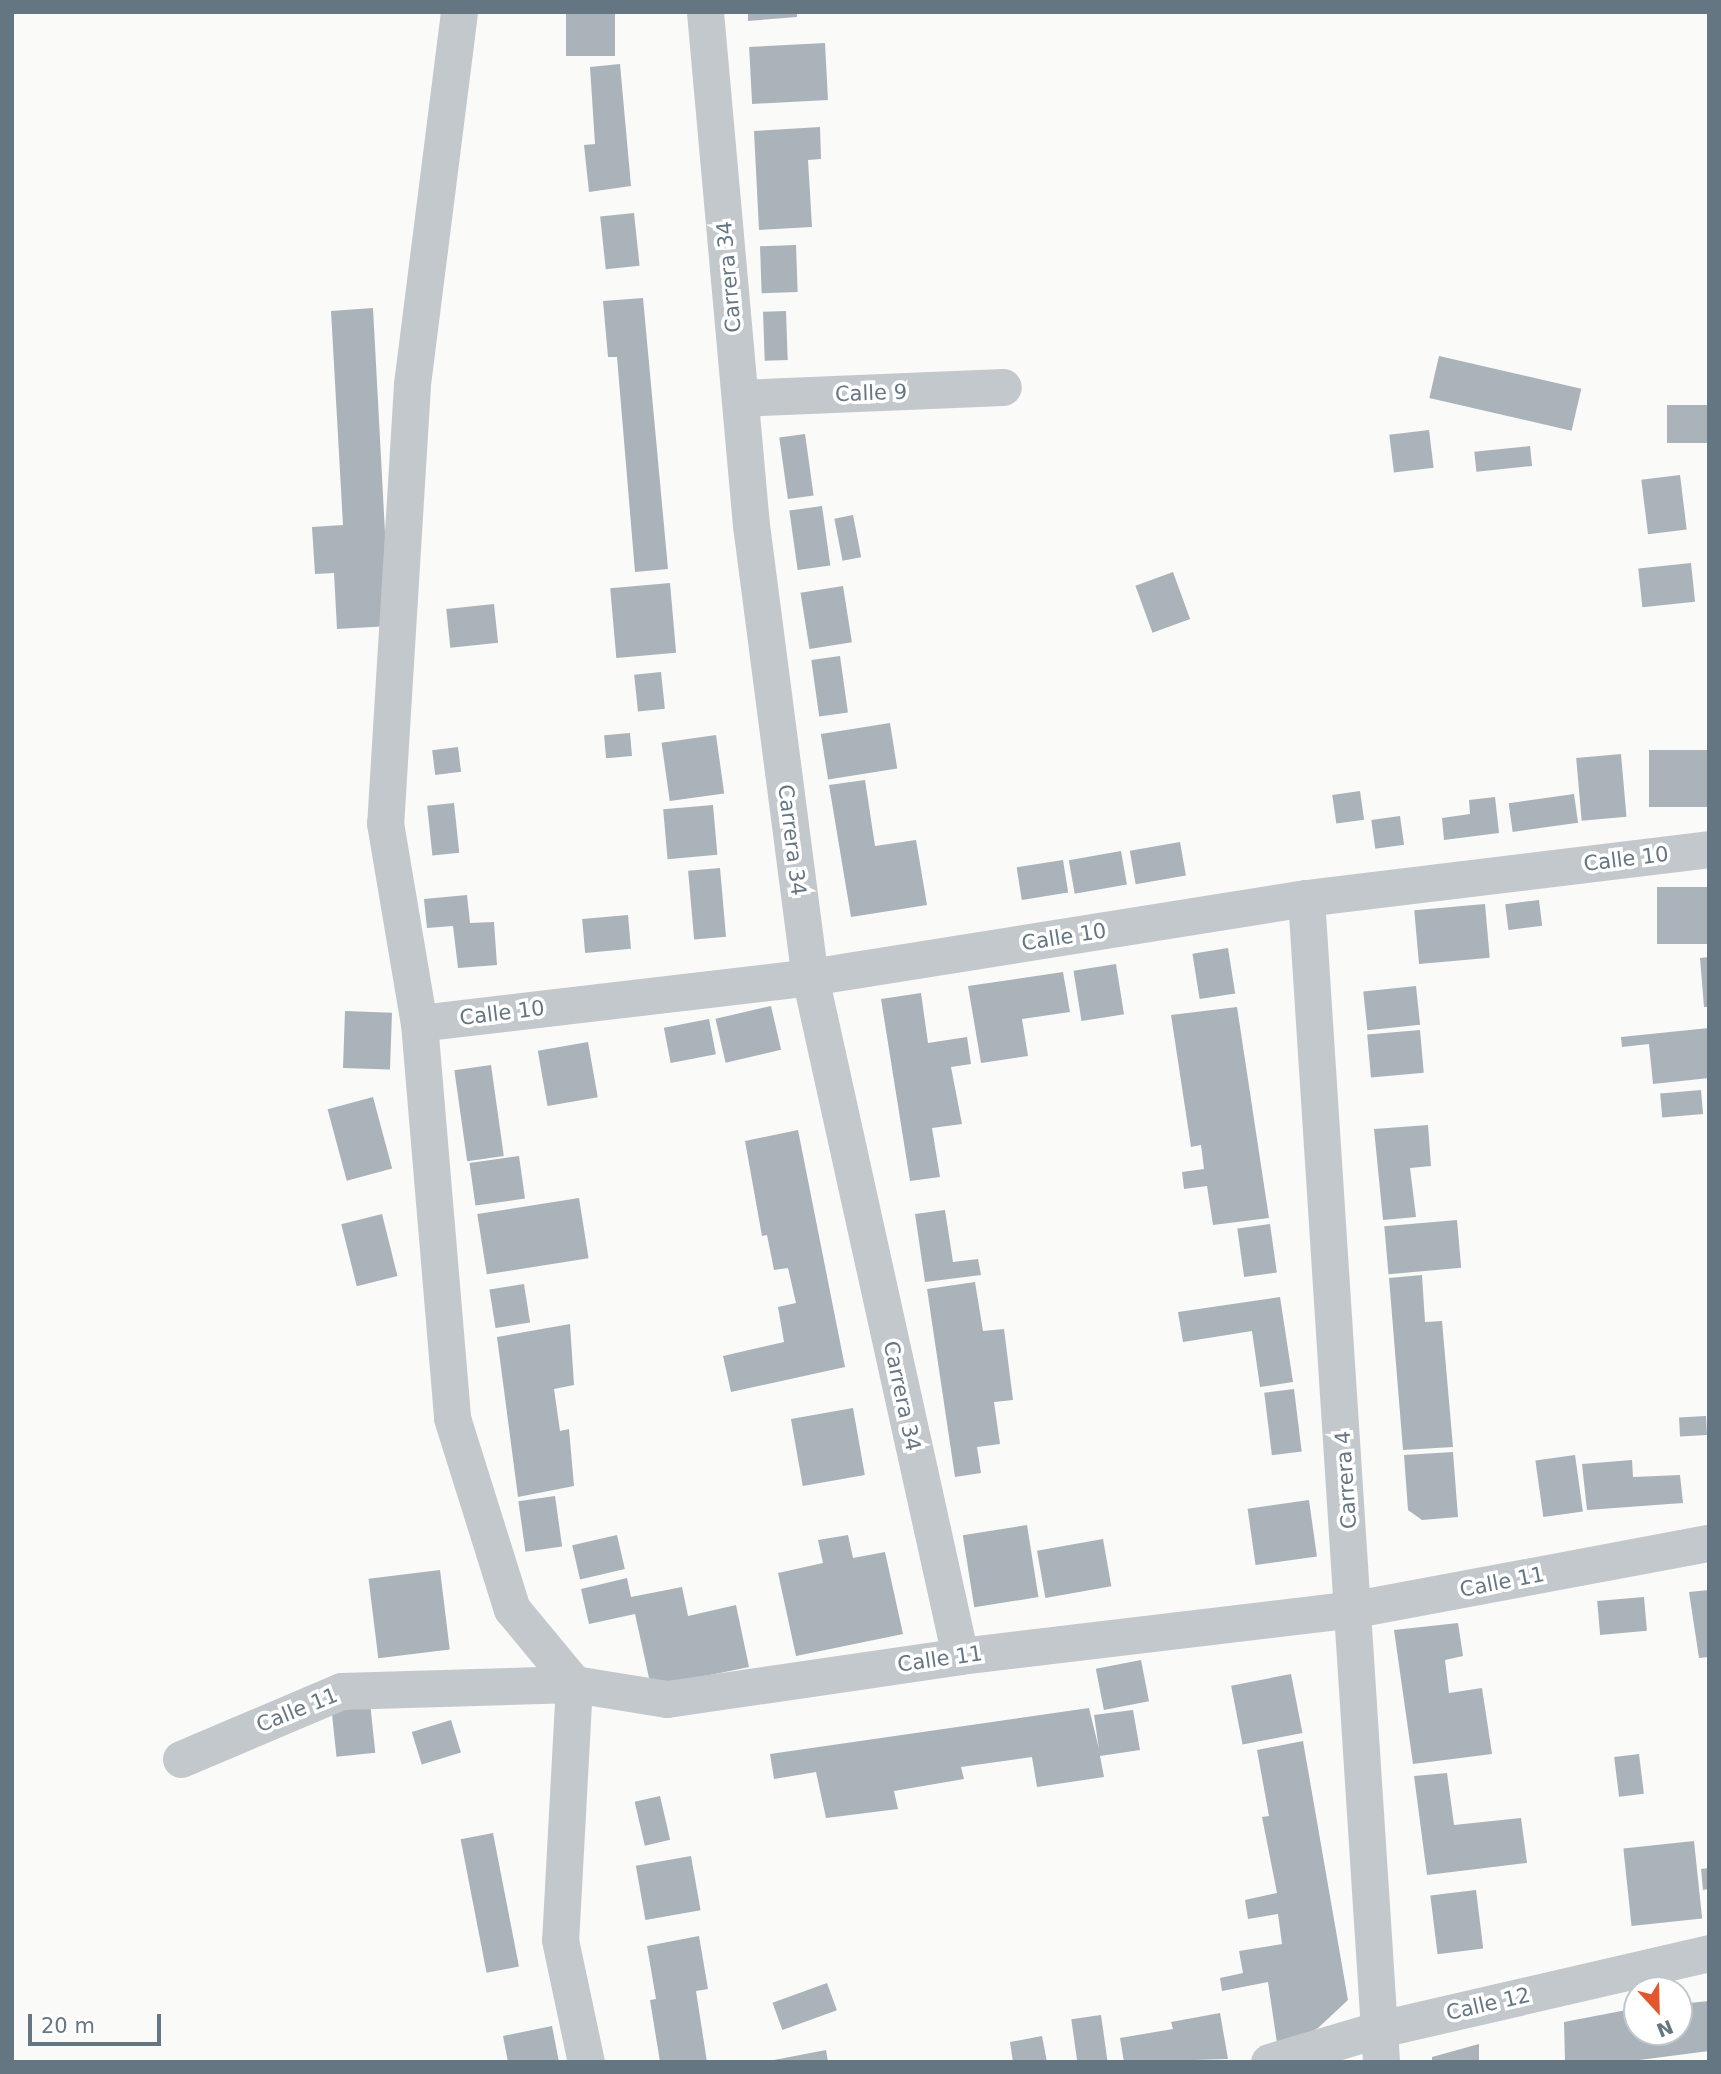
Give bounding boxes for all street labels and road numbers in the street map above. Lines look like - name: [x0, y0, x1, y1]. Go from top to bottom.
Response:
- street label: Carrera 34: [712, 220, 746, 334]
- street label: Calle 9: [835, 379, 907, 407]
- street label: Carrera 34: [773, 783, 811, 897]
- street label: Calle 10: [1582, 841, 1670, 877]
- street label: Calle 10: [1020, 918, 1108, 956]
- street label: Calle 10: [458, 995, 546, 1031]
- street label: Carrera 34: [878, 1339, 926, 1453]
- street label: Carrera 4: [1330, 1430, 1362, 1530]
- street label: Calle 11: [1458, 1561, 1546, 1603]
- street label: Calle 11: [896, 1641, 984, 1677]
- street label: Calle 11: [253, 1682, 341, 1738]
- street label: Calle 12: [1444, 1982, 1532, 2026]

